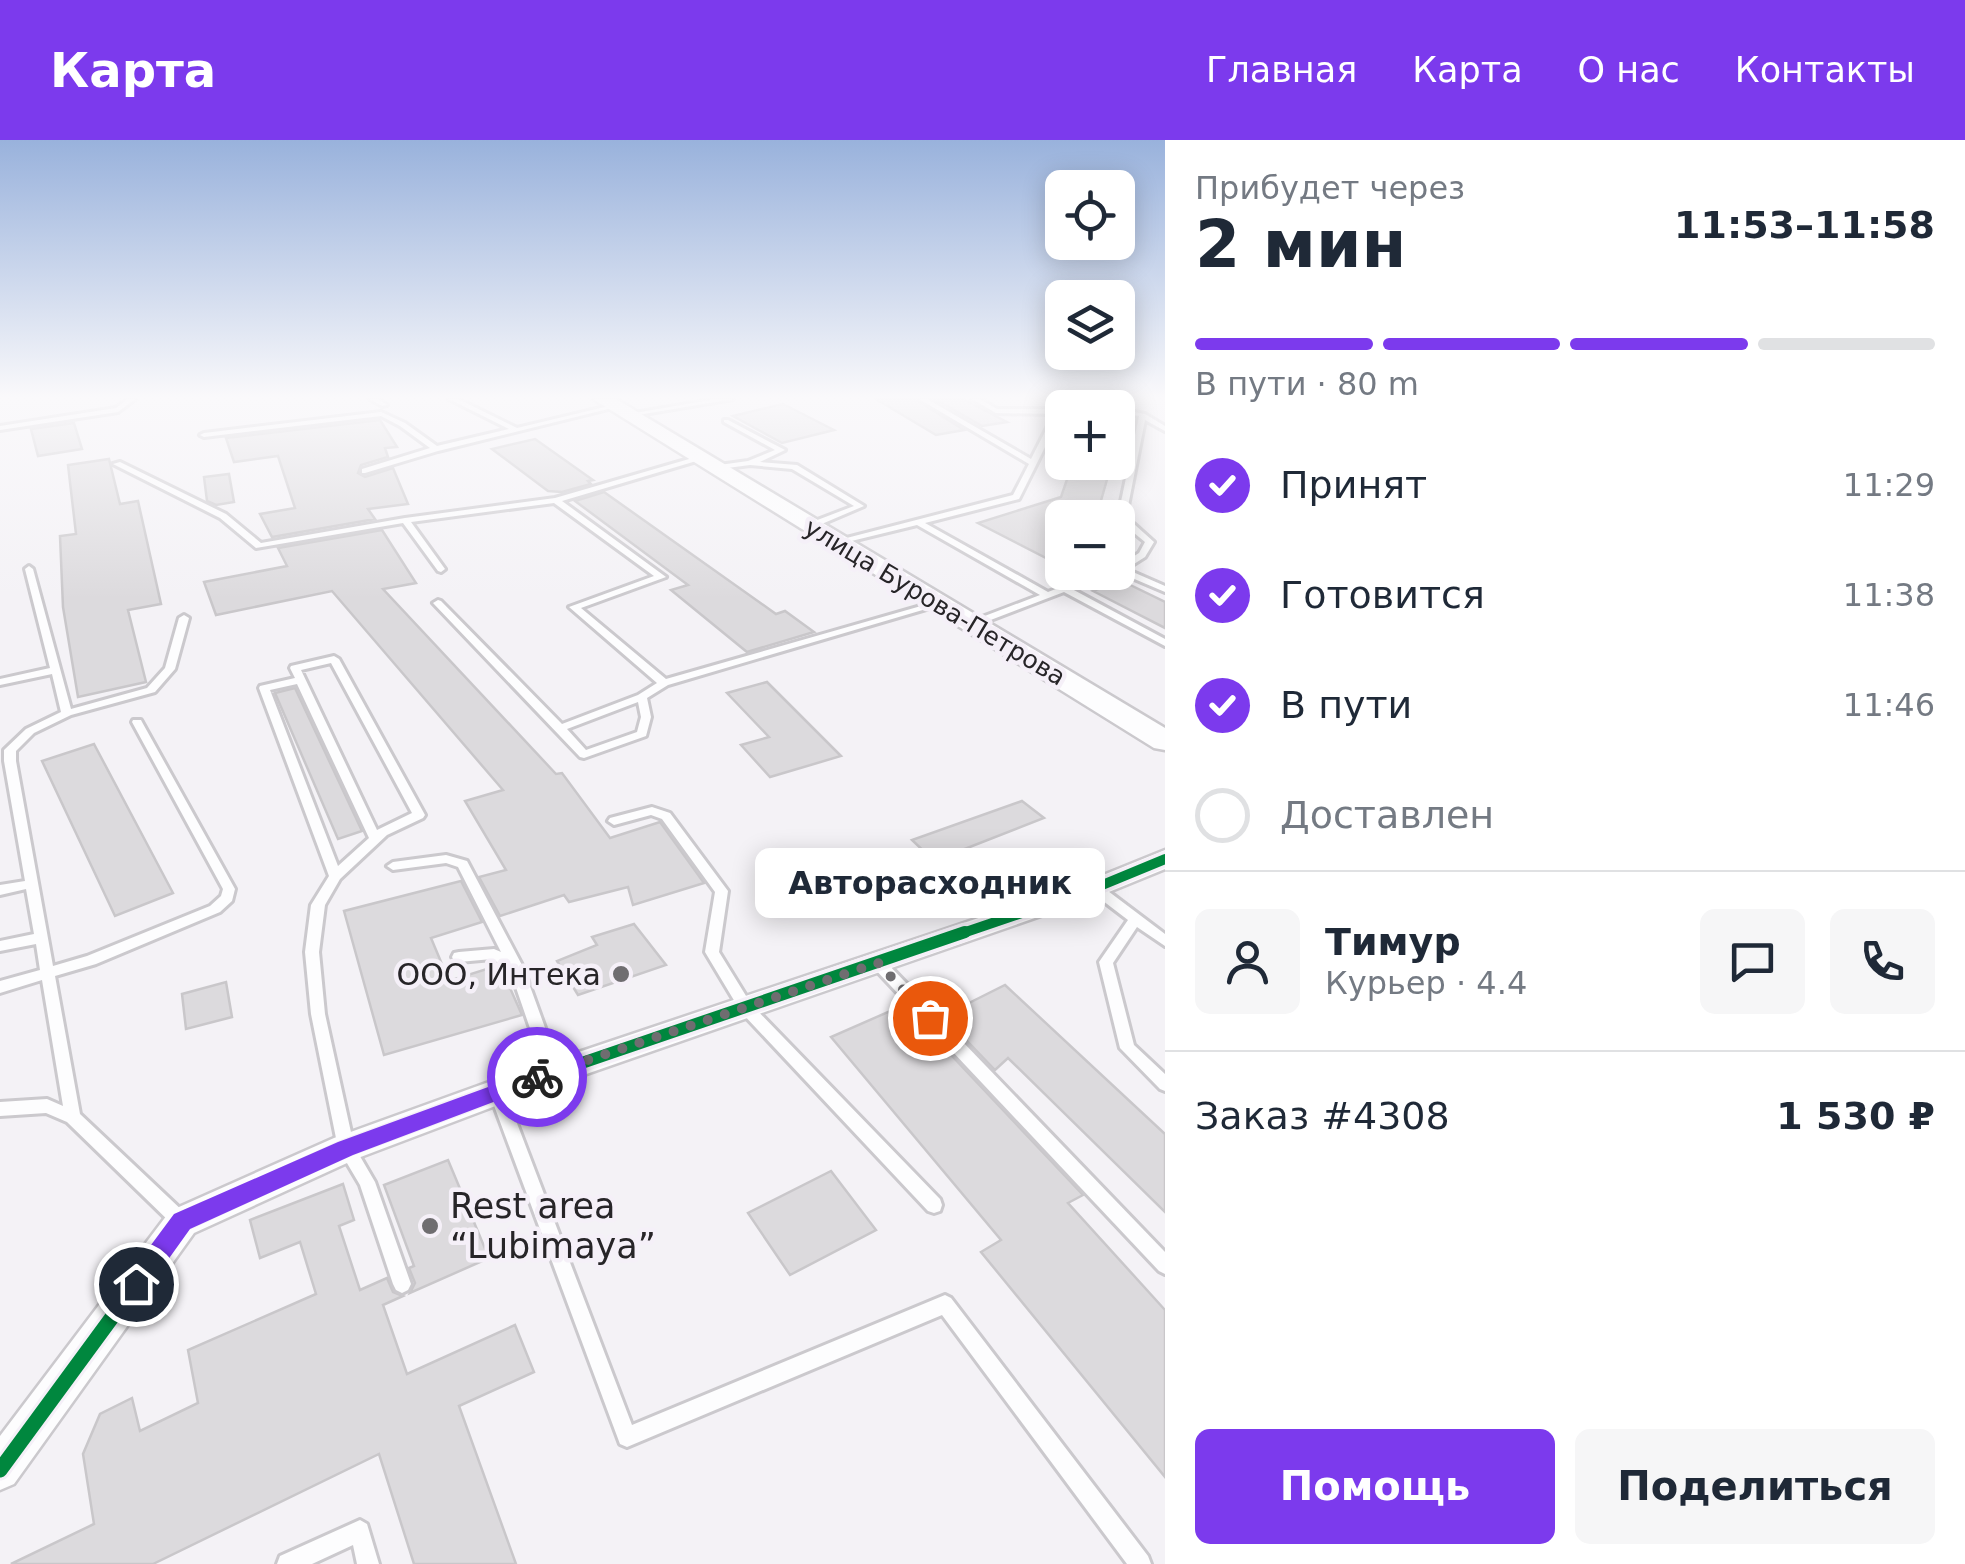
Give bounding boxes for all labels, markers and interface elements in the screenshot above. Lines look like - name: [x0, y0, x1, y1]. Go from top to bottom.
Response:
- text: Карта: [50, 42, 216, 98]
- text: Главная: [1206, 50, 1357, 90]
- text: Карта: [1412, 50, 1523, 90]
- text: О нас: [1578, 50, 1680, 90]
- text: Контакты: [1735, 50, 1915, 90]
- text: Прибудет через: [1195, 169, 1465, 207]
- map controls: [1045, 170, 1135, 590]
- button: locate: [1045, 170, 1135, 260]
- text: 11:53–11:58: [1674, 203, 1935, 247]
- text: 2 мин: [1195, 207, 1406, 282]
- button: layers: [1045, 280, 1135, 370]
- text: В пути · 80 m: [1195, 365, 1419, 403]
- button: +: [1045, 390, 1135, 480]
- icon: check: [1195, 458, 1250, 513]
- text: Принят: [1280, 463, 1427, 507]
- text: 11:29: [1843, 466, 1935, 504]
- button: −: [1045, 500, 1135, 590]
- street label: улица Бурова-Петрова: [799, 512, 1071, 692]
- icon: check: [1195, 568, 1250, 623]
- text: Готовится: [1280, 573, 1485, 617]
- text: 11:38: [1843, 576, 1935, 614]
- icon: check: [1195, 678, 1250, 733]
- text: В пути: [1280, 683, 1412, 727]
- text: 11:46: [1843, 686, 1935, 724]
- text: Доставлен: [1280, 793, 1494, 837]
- callout: Авторасходник: [755, 848, 1105, 918]
- text: Авторасходник: [788, 864, 1072, 902]
- button: person: [1195, 909, 1300, 1014]
- button: chat: [1700, 909, 1805, 1014]
- button: phone: [1830, 909, 1935, 1014]
- text: Тимур: [1325, 920, 1461, 964]
- place label: ООО, Интека: [397, 957, 601, 992]
- marker: ООО, Интека: [610, 963, 632, 985]
- text: Курьер · 4.4: [1325, 964, 1527, 1002]
- pin: [888, 976, 973, 1061]
- icon: bag: [903, 991, 958, 1046]
- courier: [487, 1027, 587, 1127]
- icon: bike: [510, 1050, 565, 1105]
- text: Заказ #4308: [1195, 1094, 1450, 1138]
- text: 1 530 ₽: [1776, 1094, 1935, 1138]
- place label: Rest area “Lubimaya”: [450, 1186, 656, 1266]
- marker: Rest area “Lubimaya”: [419, 1215, 441, 1237]
- pin: [94, 1242, 179, 1327]
- icon: home: [109, 1257, 164, 1312]
- button: Помощь: [1195, 1429, 1555, 1544]
- button: Поделиться: [1575, 1429, 1935, 1544]

